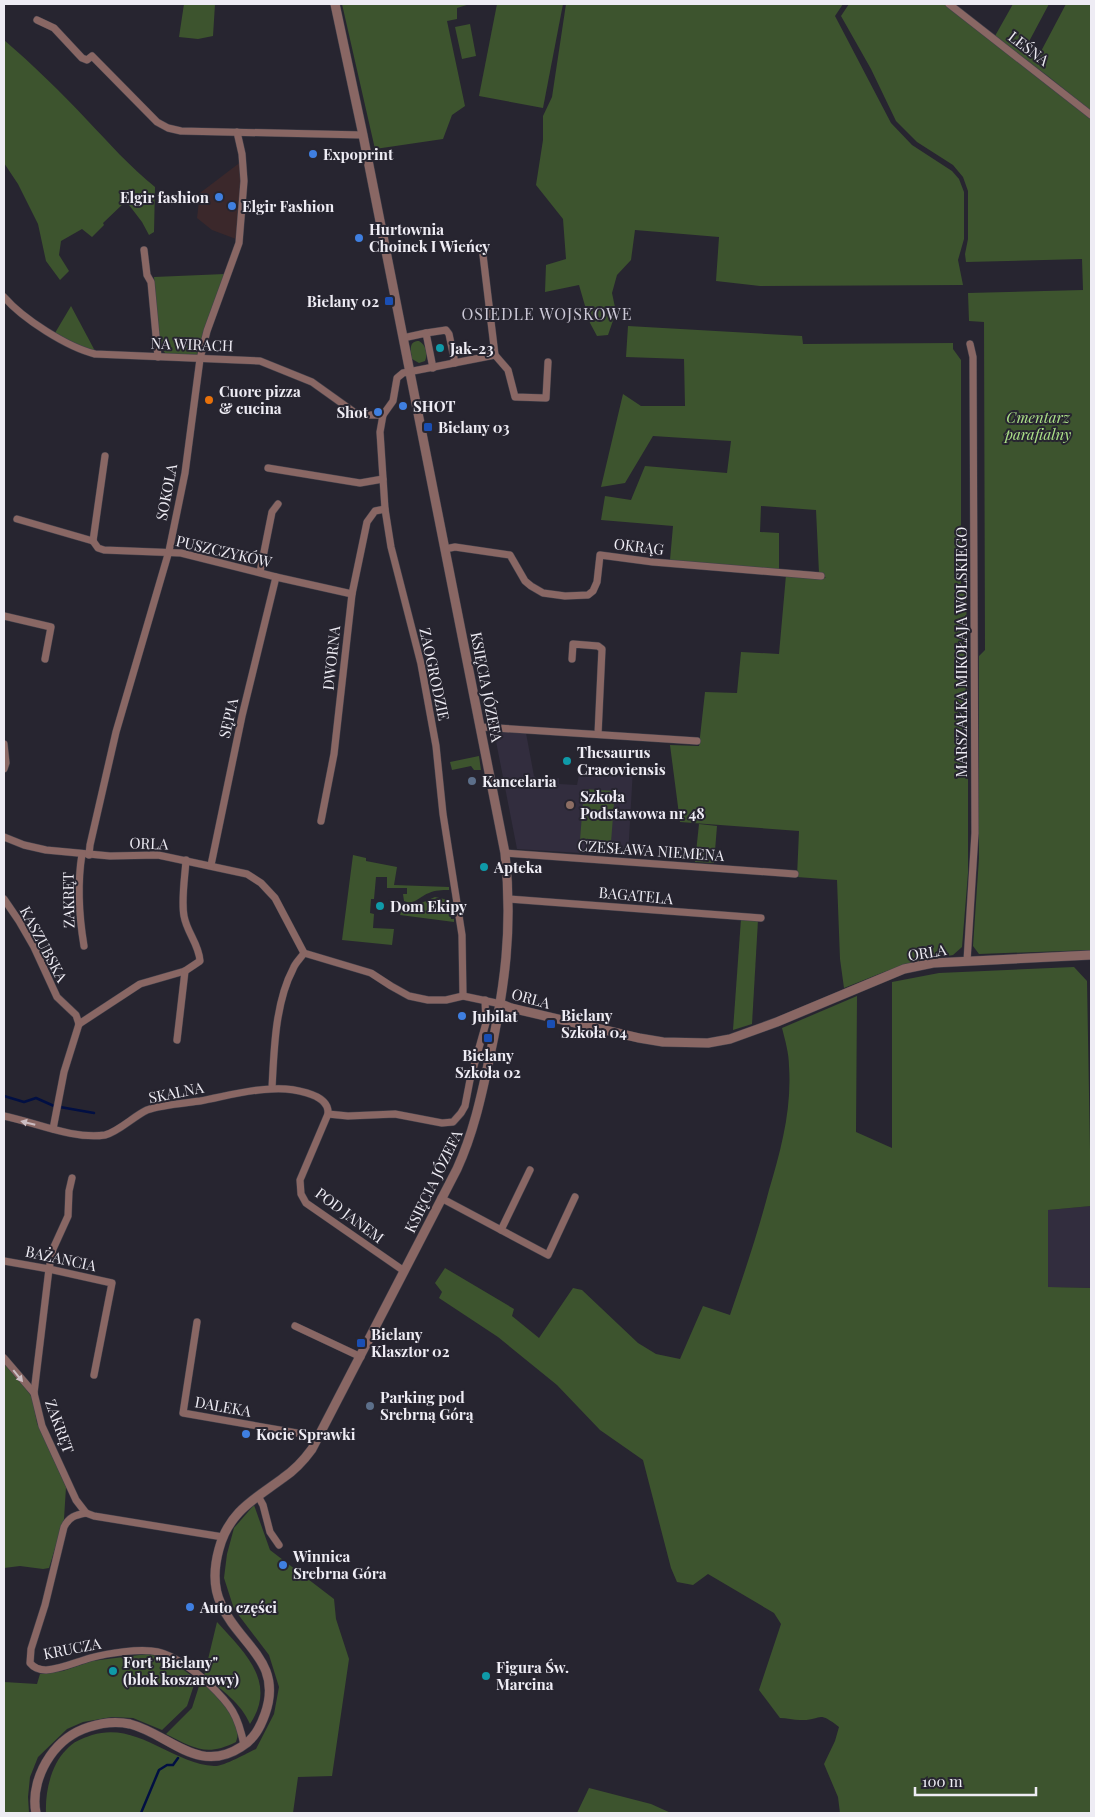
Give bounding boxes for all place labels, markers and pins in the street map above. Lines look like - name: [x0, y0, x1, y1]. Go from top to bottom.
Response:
- place label: Expoprint: [323, 144, 394, 164]
- marker: Expoprint: [307, 148, 319, 160]
- place label: Elgir fashion: [120, 187, 210, 207]
- marker: Elgir fashion: [213, 191, 225, 203]
- place label: Elgir Fashion: [242, 196, 335, 216]
- marker: Elgir Fashion: [226, 200, 238, 212]
- place label: Hurtownia Choinek I Wieńcy: [369, 219, 490, 256]
- marker: Hurtownia Choinek I Wieńcy: [353, 232, 365, 244]
- place label: Bielany 02: [307, 291, 379, 311]
- marker: Bielany 02: [383, 295, 395, 307]
- place label: Jak-23: [449, 338, 493, 358]
- marker: Jak-23: [434, 342, 446, 354]
- place label: Cuore pizza & cucina: [219, 381, 301, 418]
- marker: Cuore pizza & cucina: [203, 394, 215, 406]
- place label: SHOT: [413, 396, 456, 416]
- marker: SHOT: [397, 400, 409, 412]
- place label: Shot: [336, 402, 369, 422]
- marker: Shot: [372, 406, 384, 418]
- place label: Bielany 03: [438, 417, 510, 437]
- marker: Bielany 03: [422, 421, 434, 433]
- place label: Thesaurus Cracoviensis: [577, 742, 666, 779]
- marker: Thesaurus Cracoviensis: [561, 755, 573, 767]
- place label: Kancelaria: [482, 771, 557, 791]
- marker: Kancelaria: [466, 775, 478, 787]
- place label: Szkoła Podstawowa nr 48: [580, 786, 705, 823]
- marker: Szkoła Podstawowa nr 48: [564, 799, 576, 811]
- place label: Apteka: [493, 857, 543, 877]
- marker: Apteka: [478, 861, 490, 873]
- place label: Dom Ekipy: [390, 896, 467, 916]
- marker: Dom Ekipy: [374, 900, 386, 912]
- place label: Bielany Szkoła 04: [561, 1005, 627, 1042]
- place label: Jubilat: [471, 1006, 518, 1026]
- marker: Jubilat: [456, 1010, 468, 1022]
- marker: Bielany Szkoła 04: [545, 1018, 557, 1030]
- marker: Bielany Szkoła 02: [482, 1032, 494, 1044]
- place label: Bielany Szkoła 02: [455, 1045, 521, 1082]
- place label: Bielany Klasztor 02: [371, 1324, 450, 1361]
- marker: Bielany Klasztor 02: [355, 1337, 367, 1349]
- place label: Parking pod Srebrną Górą: [380, 1387, 474, 1424]
- marker: Parking pod Srebrną Górą: [364, 1400, 376, 1412]
- place label: Kocie Sprawki: [256, 1424, 356, 1444]
- marker: Kocie Sprawki: [240, 1428, 252, 1440]
- place label: Winnica Srebrna Góra: [292, 1546, 387, 1583]
- marker: Winnica Srebrna Góra: [277, 1559, 289, 1571]
- place label: Auto części: [199, 1597, 277, 1617]
- marker: Auto części: [184, 1601, 196, 1613]
- place label: Fort "Bielany" (blok koszarowy): [123, 1652, 239, 1689]
- place label: Figura Św. Marcina: [496, 1657, 569, 1694]
- marker: Fort "Bielany" (blok koszarowy): [107, 1665, 119, 1677]
- marker: Figura Św. Marcina: [480, 1670, 492, 1682]

